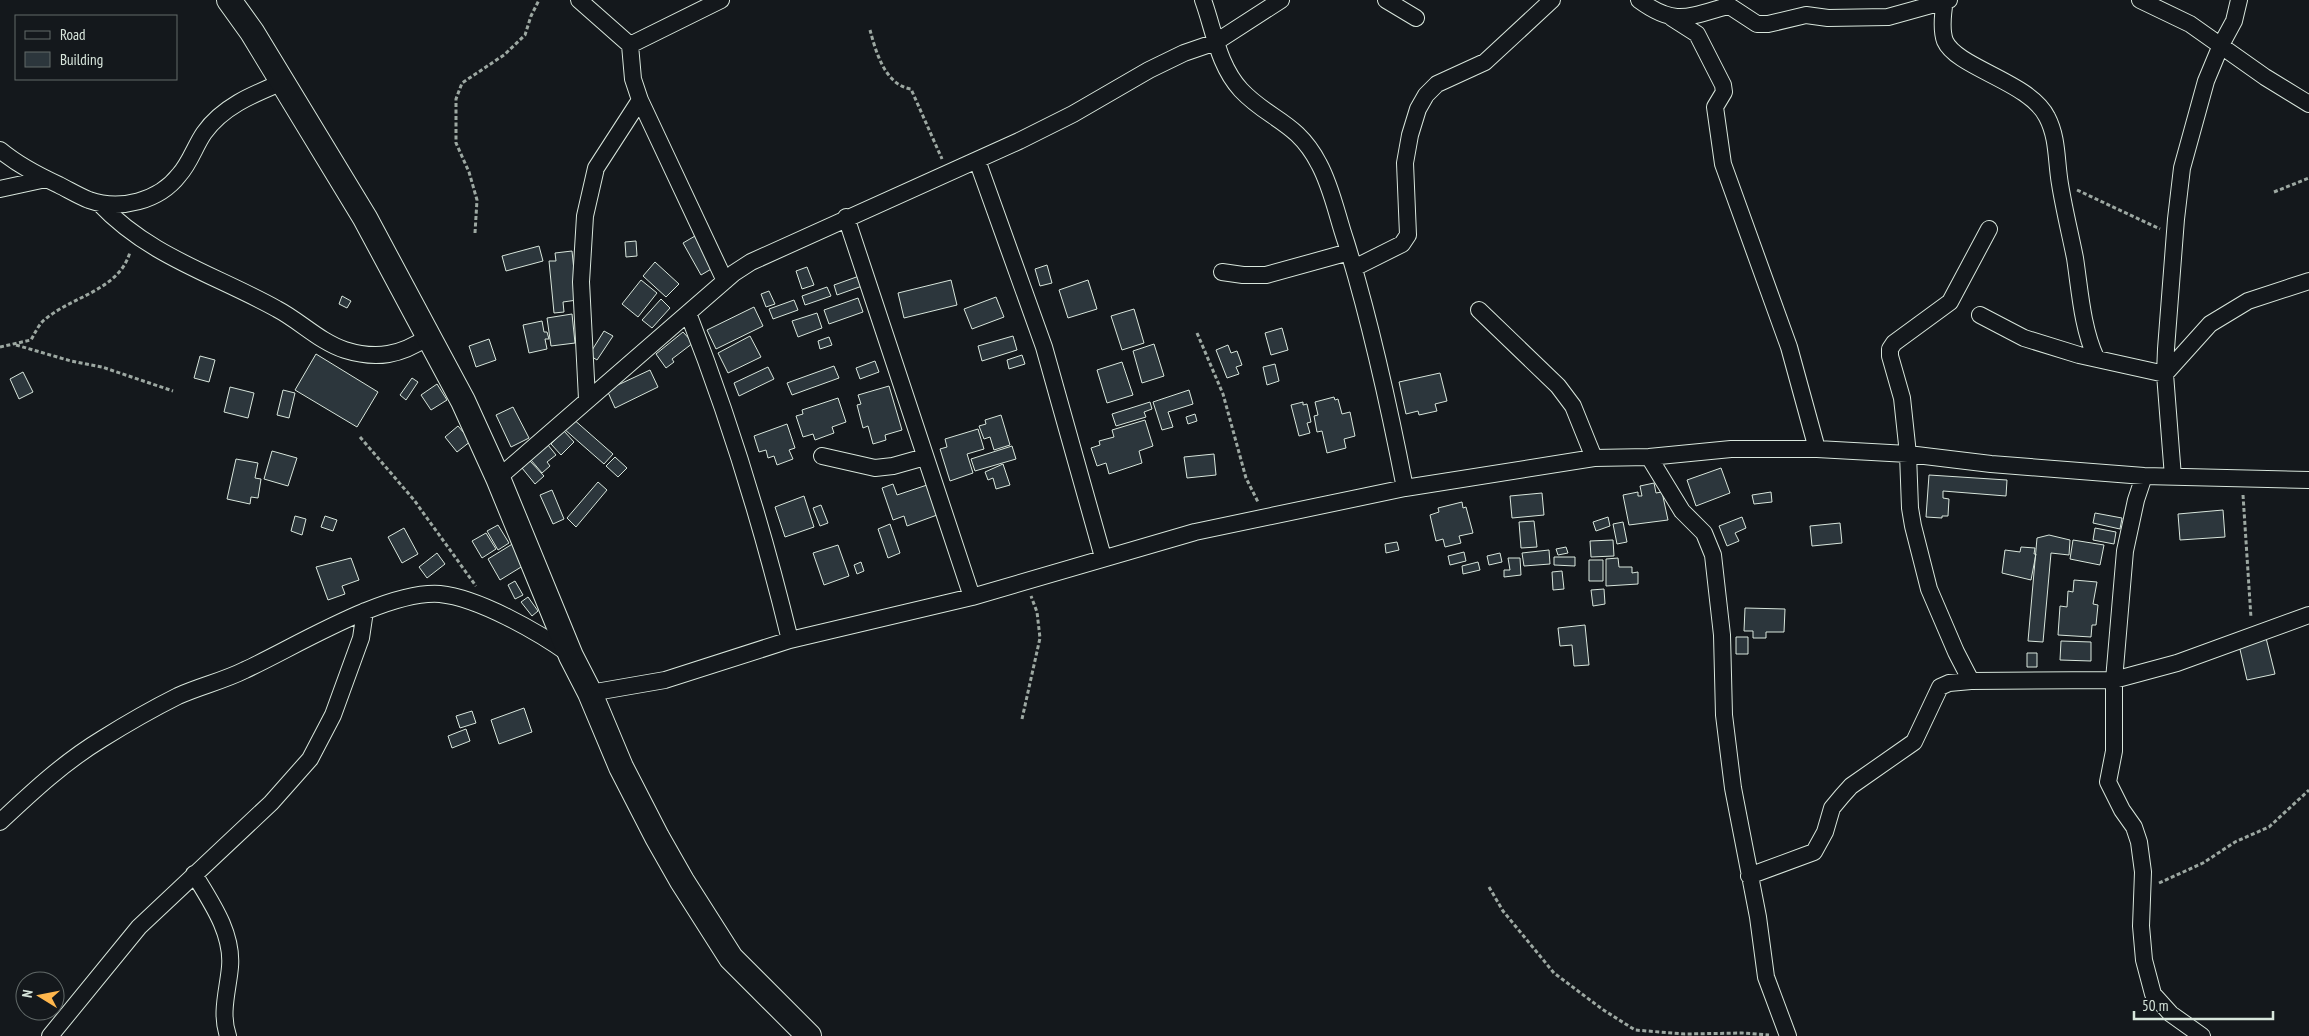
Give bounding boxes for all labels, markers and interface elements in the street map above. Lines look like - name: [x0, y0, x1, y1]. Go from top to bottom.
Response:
- legend: [15, 15, 178, 80]
- text: Road: [60, 25, 86, 44]
- text: Building: [60, 50, 103, 69]
- north arrow: [15, 971, 65, 1021]
- text: N: [18, 988, 37, 999]
- scale bar: [2134, 988, 2273, 1020]
- text: 50 m: [2142, 996, 2168, 1015]

